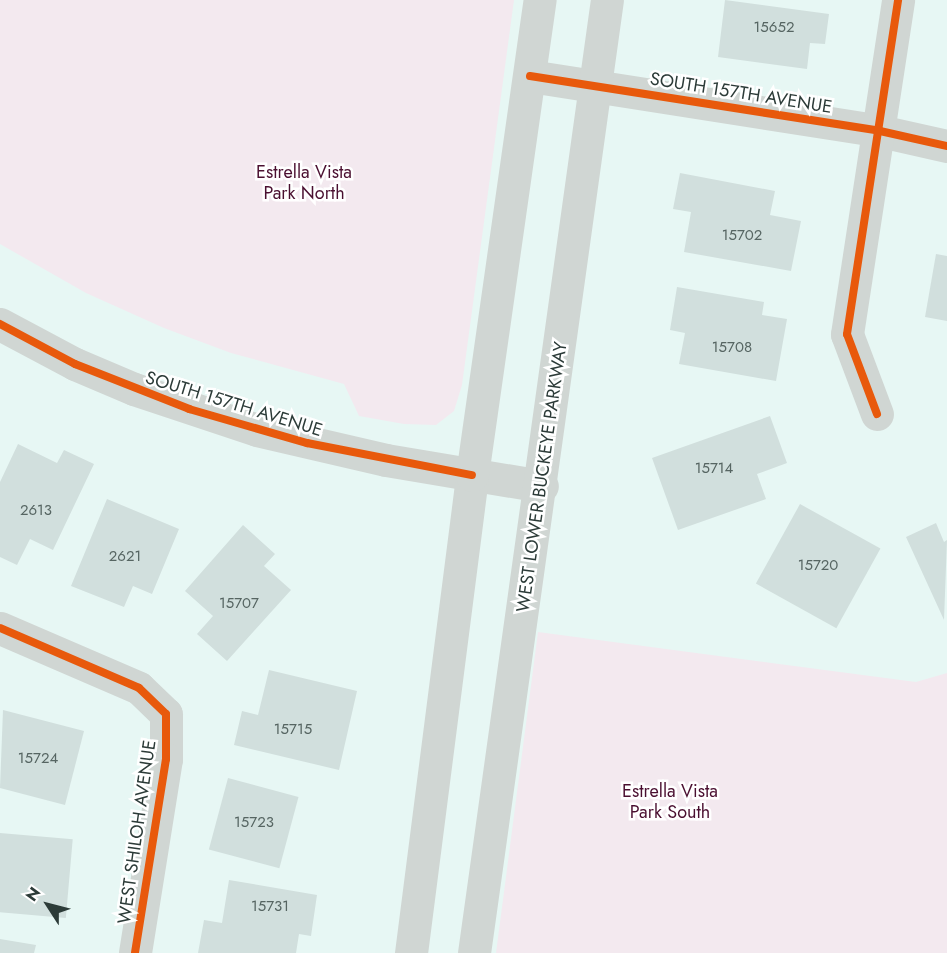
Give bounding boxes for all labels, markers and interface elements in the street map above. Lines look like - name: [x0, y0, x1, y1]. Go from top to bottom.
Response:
- house number: 15652: [754, 19, 794, 37]
- street label: SOUTH 157TH AVENUE: [648, 68, 834, 118]
- park label: Estrella Vista Park North: [256, 162, 352, 204]
- house number: 15702: [722, 227, 762, 245]
- house number: 15708: [712, 339, 752, 357]
- street label: WEST LOWER BUCKEYE PARKWAY: [512, 340, 572, 614]
- street label: SOUTH 157TH AVENUE: [143, 367, 325, 441]
- house number: 15714: [695, 460, 733, 478]
- house number: 2613: [20, 502, 52, 520]
- house number: 2621: [109, 548, 141, 566]
- house number: 15720: [798, 557, 838, 575]
- house number: 15707: [219, 595, 259, 613]
- house number: 15715: [274, 721, 312, 739]
- street label: WEST SHILOH AVENUE: [113, 739, 161, 925]
- house number: 15724: [18, 750, 58, 768]
- park label: Estrella Vista Park South: [622, 781, 718, 824]
- house number: 15723: [234, 814, 274, 832]
- north arrow: [18, 875, 78, 935]
- text: N: [20, 882, 46, 906]
- house number: 15731: [251, 898, 289, 916]

